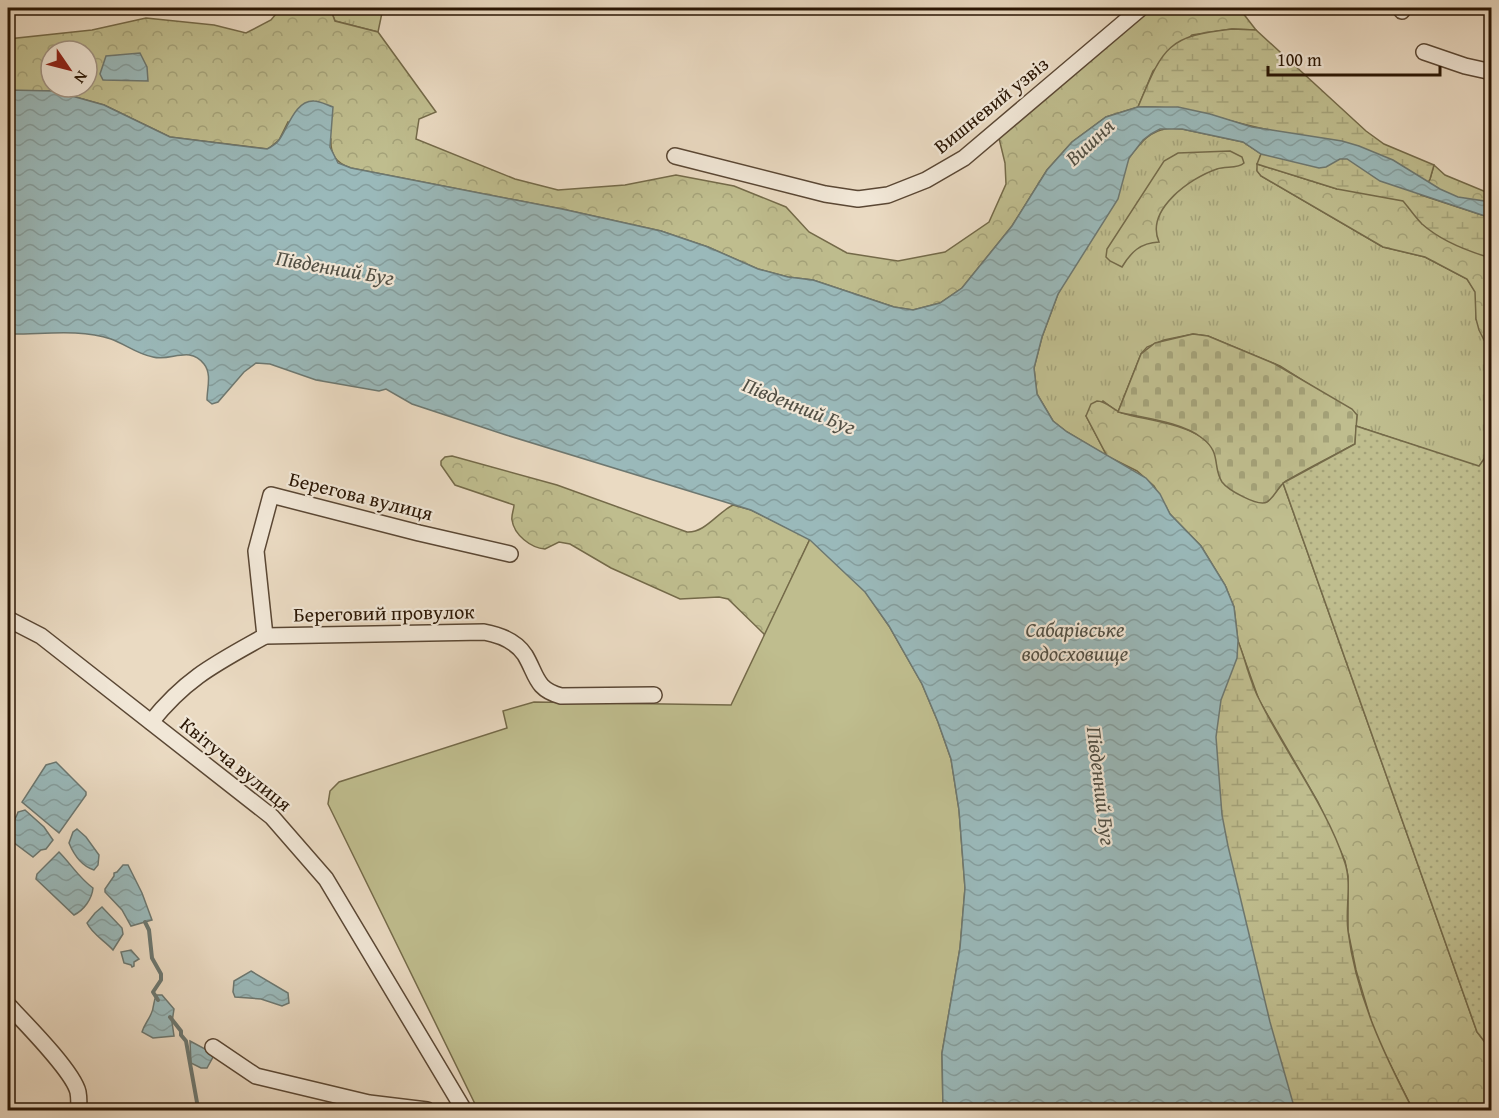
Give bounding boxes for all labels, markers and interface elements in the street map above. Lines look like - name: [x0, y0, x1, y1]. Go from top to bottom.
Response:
- north arrow: [39, 39, 99, 99]
- scale bar: [1268, 39, 1440, 77]
- text: 100 m: [1277, 46, 1322, 73]
- street label: Вишневий узвіз: [927, 49, 1054, 160]
- text: N: [68, 66, 94, 89]
- water label: Вишня: [1057, 111, 1121, 173]
- water label: Південний Буг: [274, 242, 397, 293]
- water label: Південний Буг: [738, 369, 860, 442]
- street label: Берегова вулиця: [286, 464, 436, 527]
- street label: Береговий провулок: [293, 596, 475, 629]
- water label: Сабарівське водосховище: [1022, 614, 1128, 669]
- street label: Квітуча вулиця: [174, 709, 298, 818]
- water label: Південний Буг: [1079, 725, 1124, 847]

